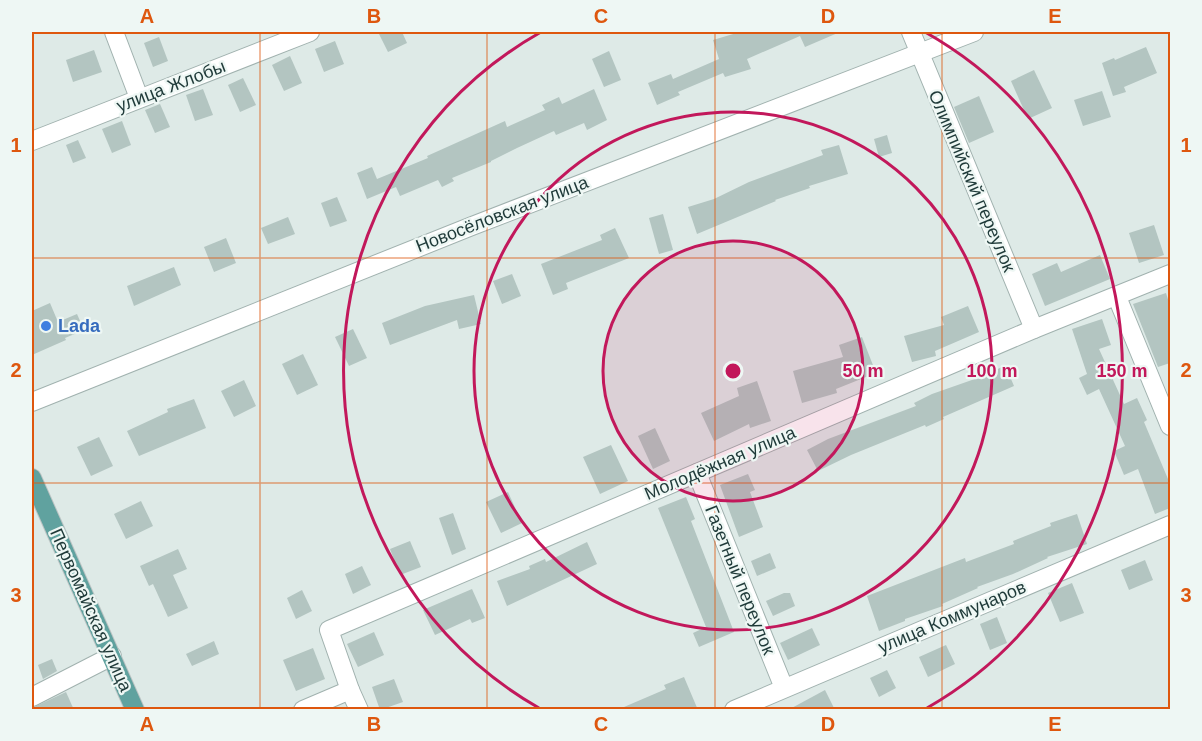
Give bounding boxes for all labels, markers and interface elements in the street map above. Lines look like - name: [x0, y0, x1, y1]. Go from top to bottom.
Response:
- text: A: [140, 5, 154, 27]
- text: B: [367, 5, 381, 27]
- text: C: [594, 5, 608, 27]
- text: D: [821, 5, 835, 27]
- text: E: [1048, 5, 1062, 27]
- street label: улица Жлобы: [114, 56, 228, 116]
- street label: Олимпийский переулок: [925, 87, 1019, 275]
- text: 1: [10, 134, 22, 156]
- text: 1: [1180, 134, 1192, 156]
- street label: Новосёловская улица: [413, 172, 592, 256]
- place label: Lada: [58, 316, 101, 336]
- marker: Lada: [39, 319, 53, 333]
- text: 2: [10, 359, 22, 381]
- text: 2: [1180, 359, 1192, 381]
- centre of rings: [723, 361, 743, 381]
- text: 50 m: [842, 361, 884, 381]
- text: 100 m: [966, 361, 1018, 381]
- text: 150 m: [1096, 361, 1148, 381]
- street label: Молодёжная улица: [642, 422, 799, 504]
- street label: Газетный переулок: [701, 503, 779, 658]
- street label: Первомайская улица: [46, 525, 136, 695]
- street label: улица Коммунаров: [875, 577, 1029, 657]
- text: 3: [10, 584, 22, 606]
- text: 3: [1180, 584, 1192, 606]
- text: A: [140, 713, 154, 735]
- text: B: [367, 713, 381, 735]
- text: C: [594, 713, 608, 735]
- text: D: [821, 713, 835, 735]
- text: E: [1048, 713, 1062, 735]

